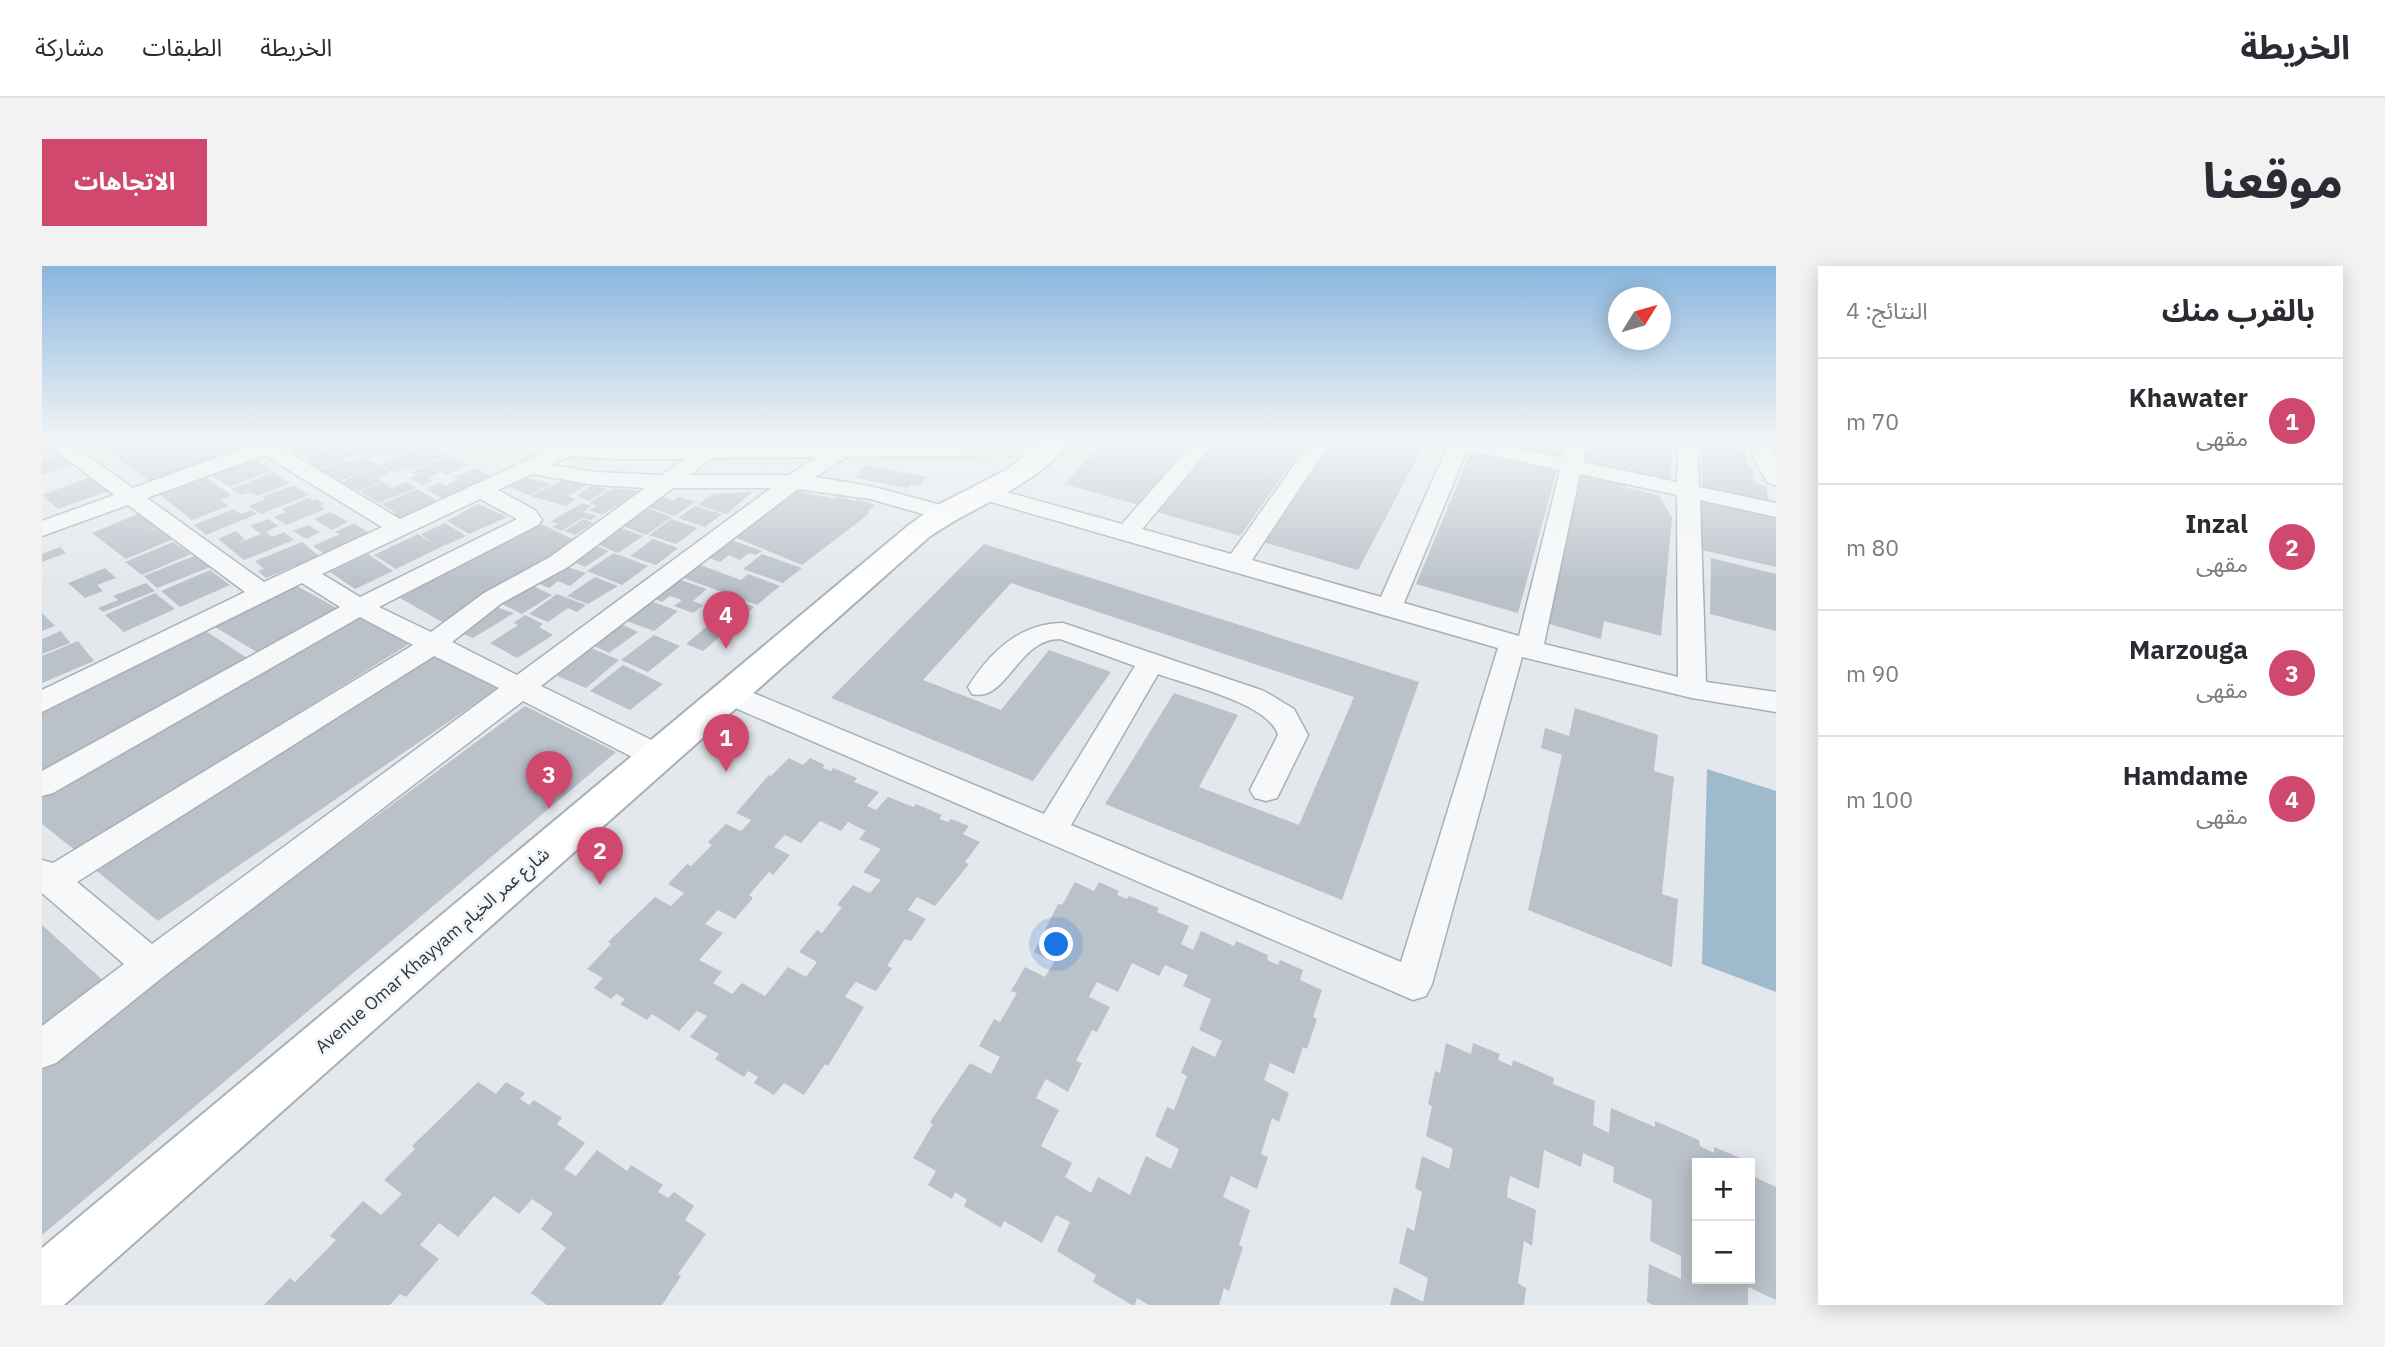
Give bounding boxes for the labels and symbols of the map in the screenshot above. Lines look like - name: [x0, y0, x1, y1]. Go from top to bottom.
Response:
- north arrow: [1608, 287, 1671, 350]
- pin: 4: [703, 591, 749, 649]
- pin: 1: [703, 714, 749, 772]
- pin: 3: [526, 751, 572, 809]
- pin: 2: [577, 827, 623, 885]
- street label: Avenue Omar Khayyam شارع عمر الخيام: [310, 842, 556, 1060]
- your location: [1039, 927, 1073, 961]

